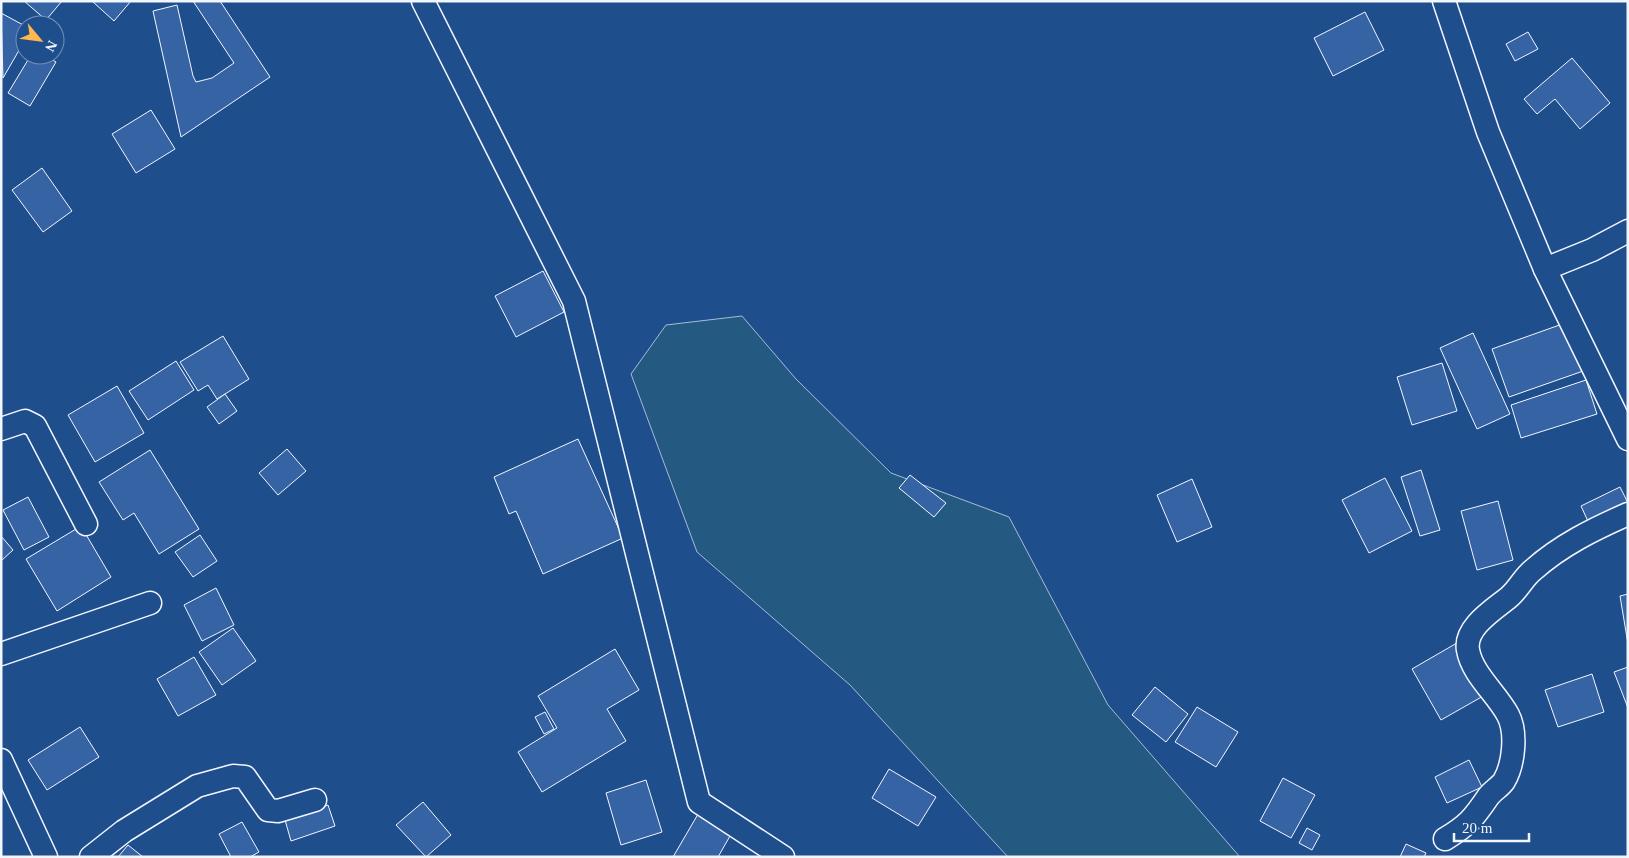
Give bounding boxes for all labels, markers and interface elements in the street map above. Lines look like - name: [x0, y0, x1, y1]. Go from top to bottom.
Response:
- north arrow: [15, 15, 65, 65]
- text: N: [42, 38, 60, 54]
- scale bar: [1454, 810, 1529, 842]
- text: 20 m: [1462, 820, 1493, 836]

